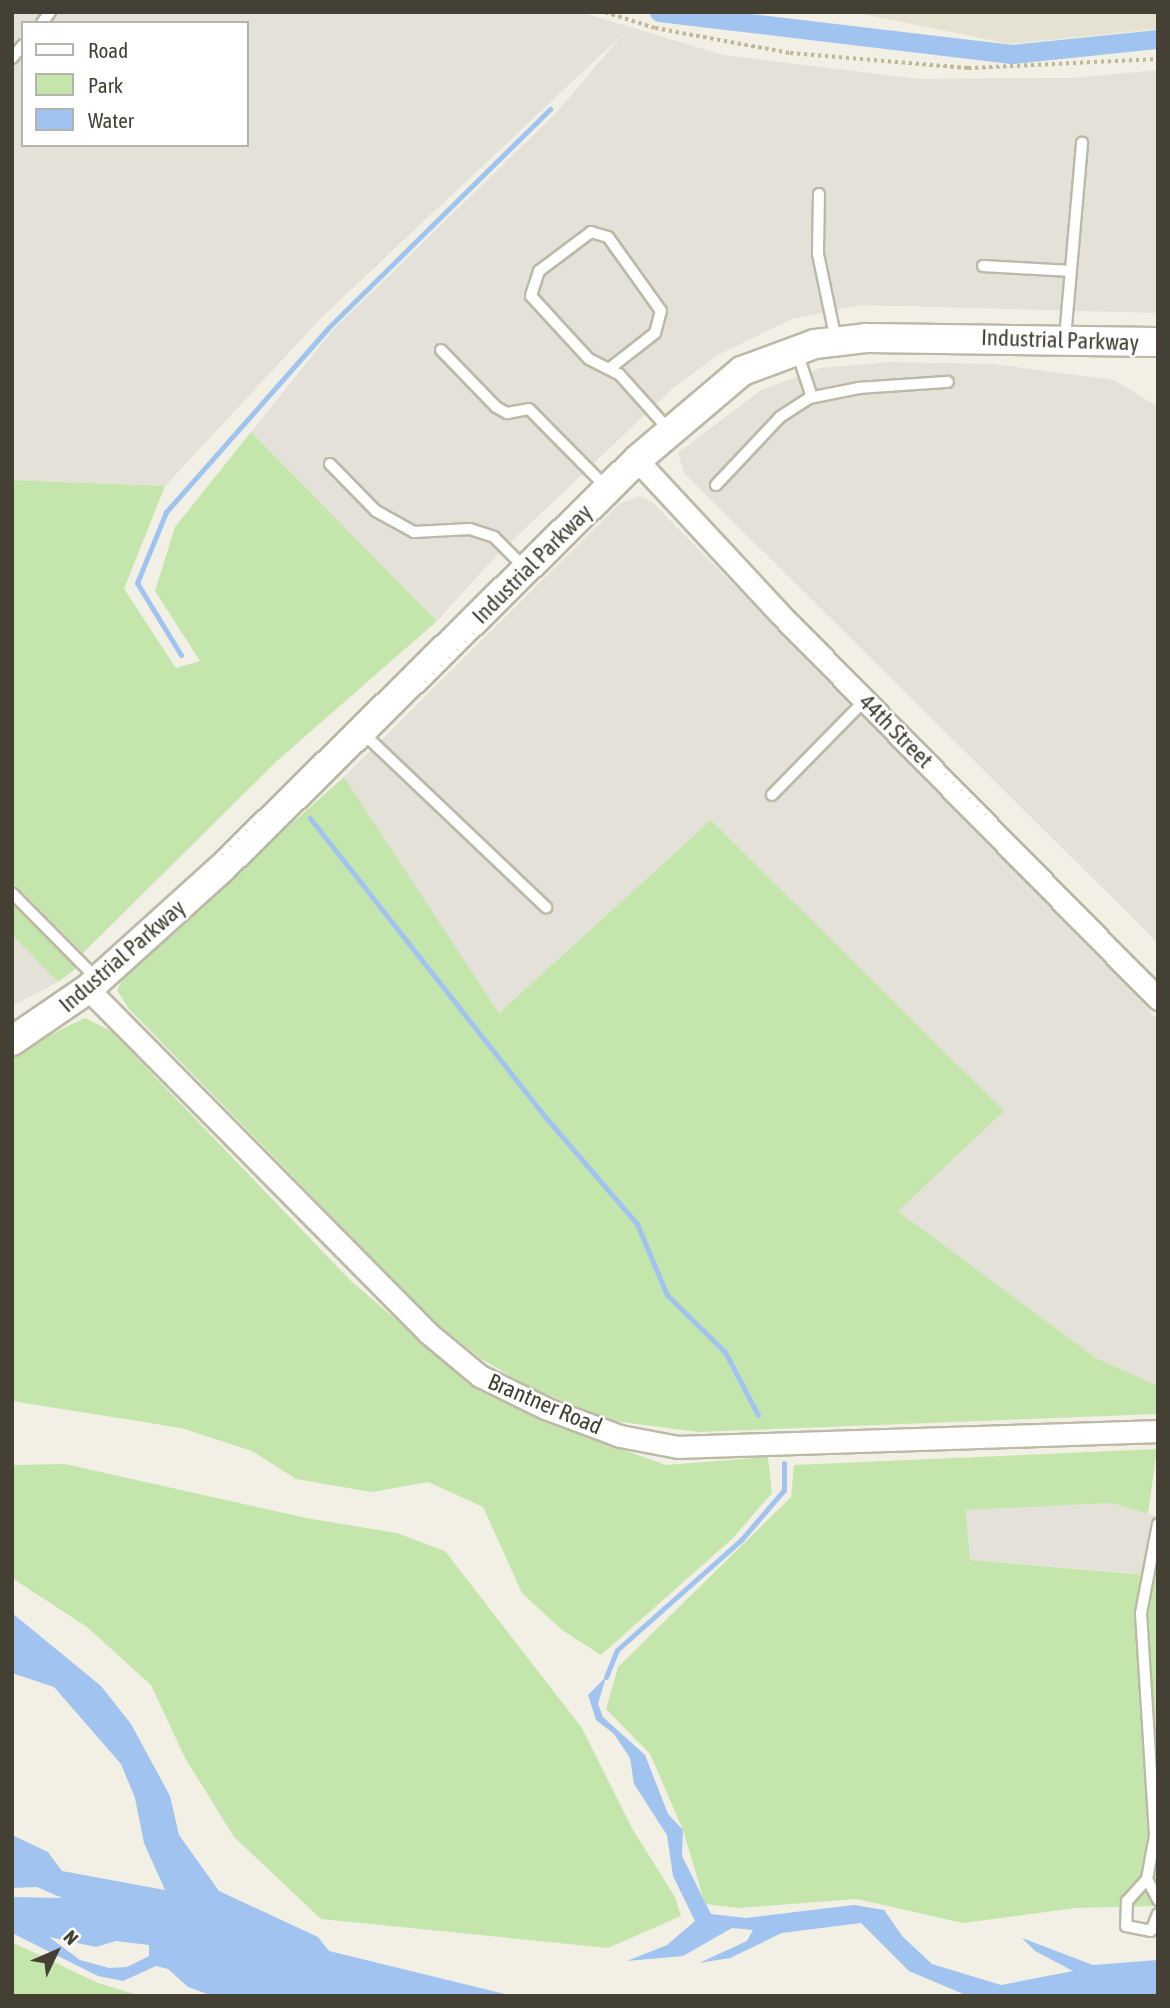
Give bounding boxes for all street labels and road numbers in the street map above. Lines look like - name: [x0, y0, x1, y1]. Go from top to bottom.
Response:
- street label: Industrial Parkway: [981, 323, 1139, 357]
- street label: Industrial Parkway: [466, 498, 598, 630]
- street label: 44th Street: [853, 688, 939, 774]
- street label: Industrial Parkway: [53, 894, 191, 1018]
- street label: Brantner Road: [484, 1368, 606, 1440]

